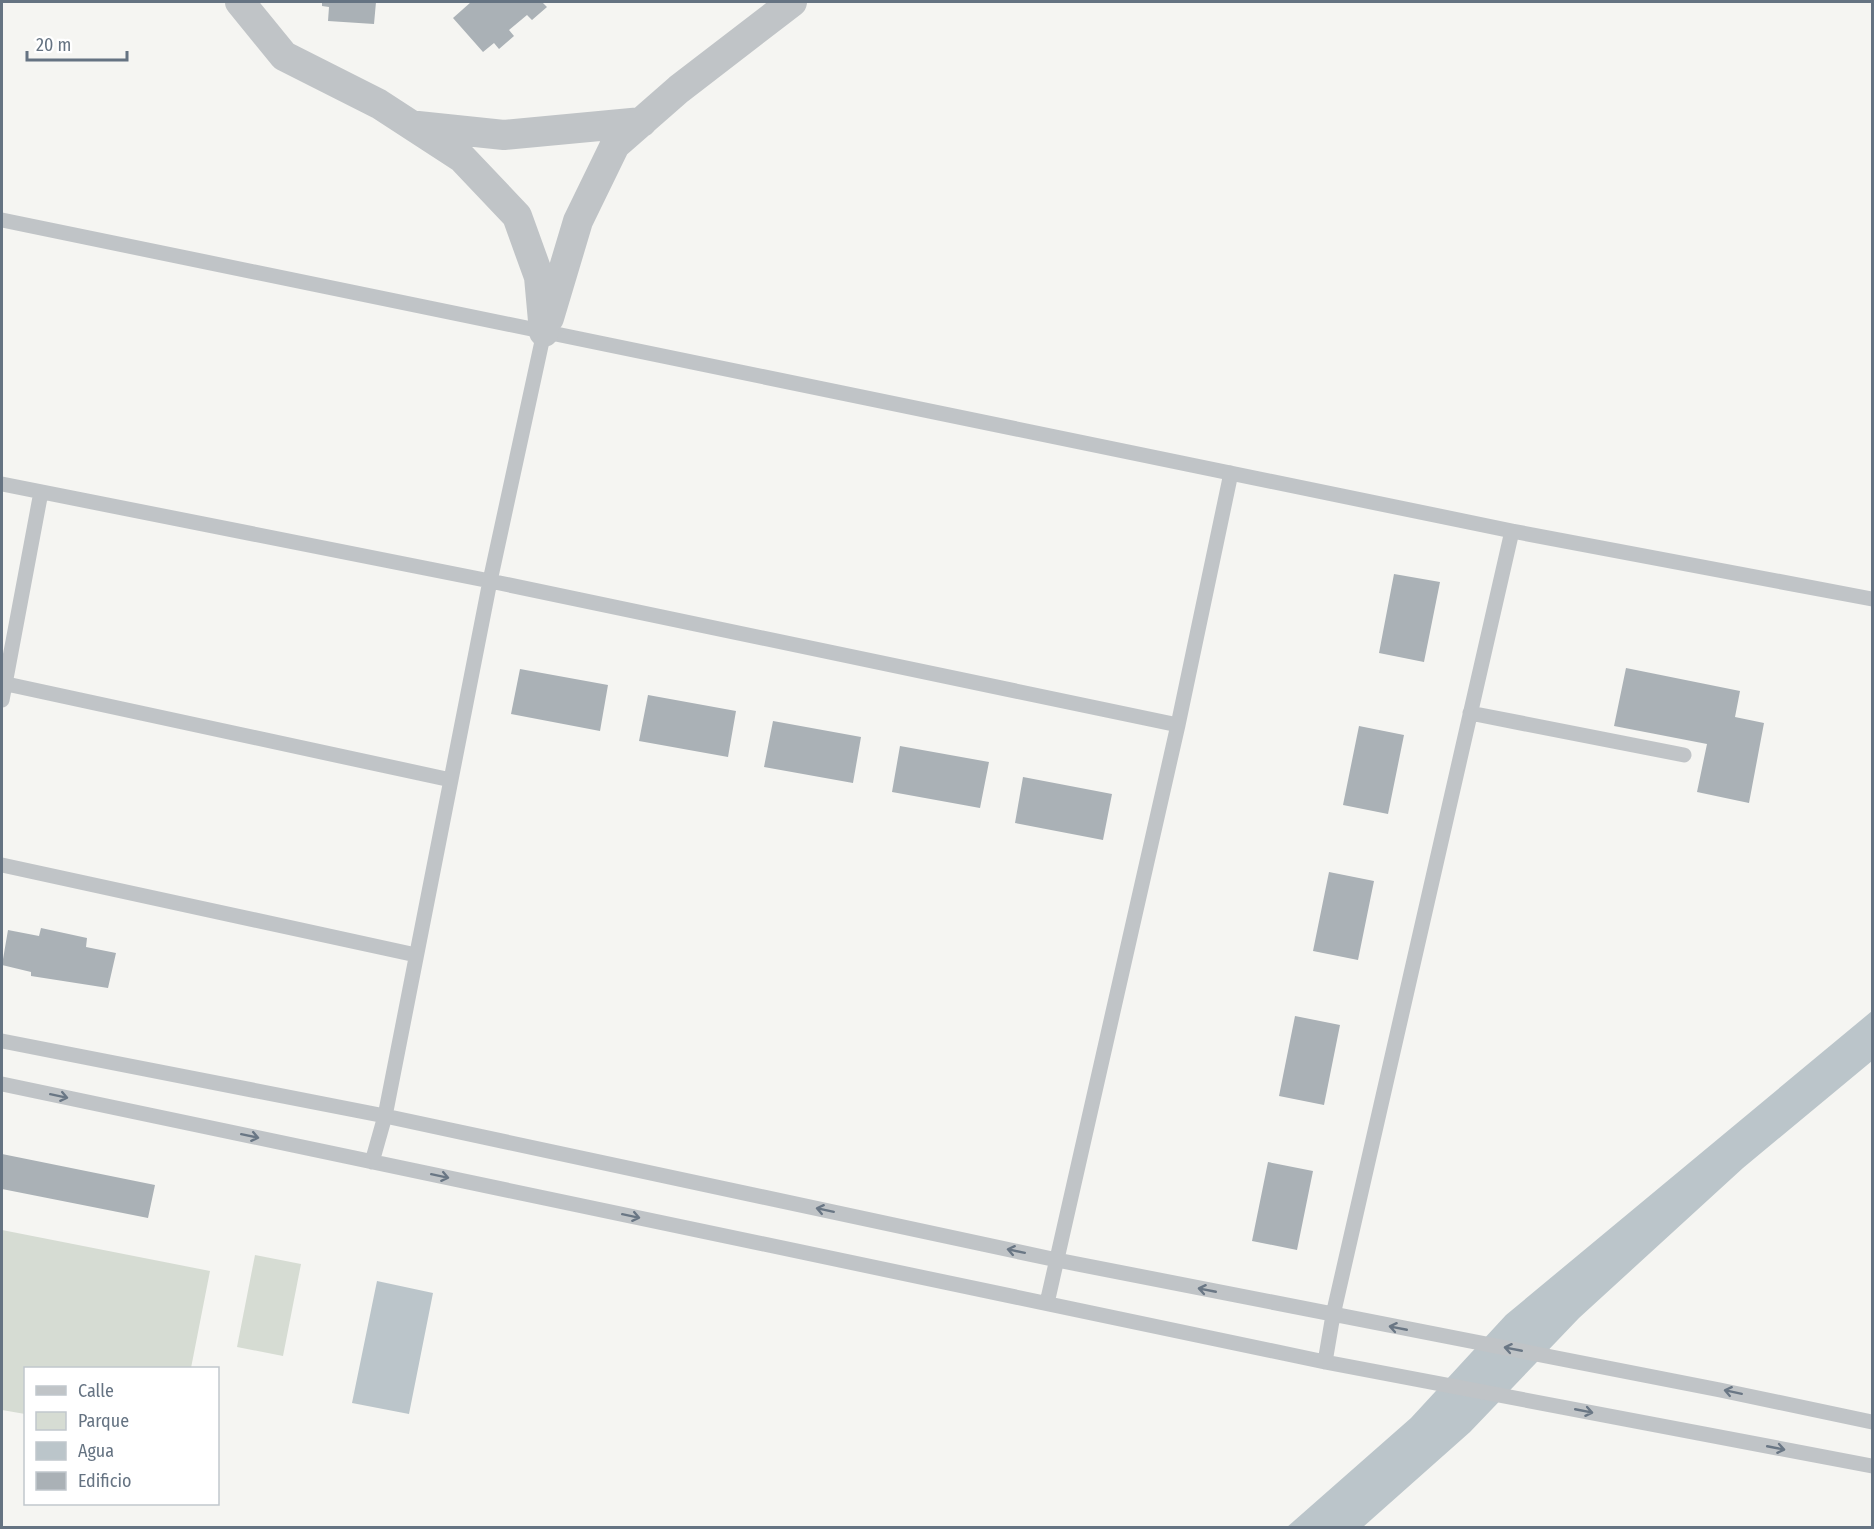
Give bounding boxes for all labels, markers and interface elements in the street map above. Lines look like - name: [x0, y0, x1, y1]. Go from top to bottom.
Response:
- scale bar: [27, 24, 128, 62]
- text: 20 m: [36, 34, 71, 56]
- one-way arrow: [48, 1091, 68, 1102]
- one-way arrow: [239, 1131, 259, 1142]
- one-way arrow: [430, 1171, 450, 1182]
- one-way arrow: [816, 1204, 836, 1215]
- one-way arrow: [621, 1211, 641, 1222]
- one-way arrow: [1007, 1245, 1026, 1256]
- one-way arrow: [1198, 1284, 1217, 1295]
- one-way arrow: [1389, 1322, 1409, 1333]
- one-way arrow: [1504, 1344, 1523, 1355]
- legend: [24, 1367, 219, 1505]
- text: Calle: [78, 1380, 114, 1402]
- one-way arrow: [1724, 1386, 1743, 1398]
- one-way arrow: [1574, 1406, 1594, 1417]
- text: Parque: [78, 1410, 129, 1432]
- text: Agua: [78, 1440, 114, 1462]
- one-way arrow: [1766, 1443, 1785, 1454]
- text: Edificio: [78, 1470, 131, 1492]

